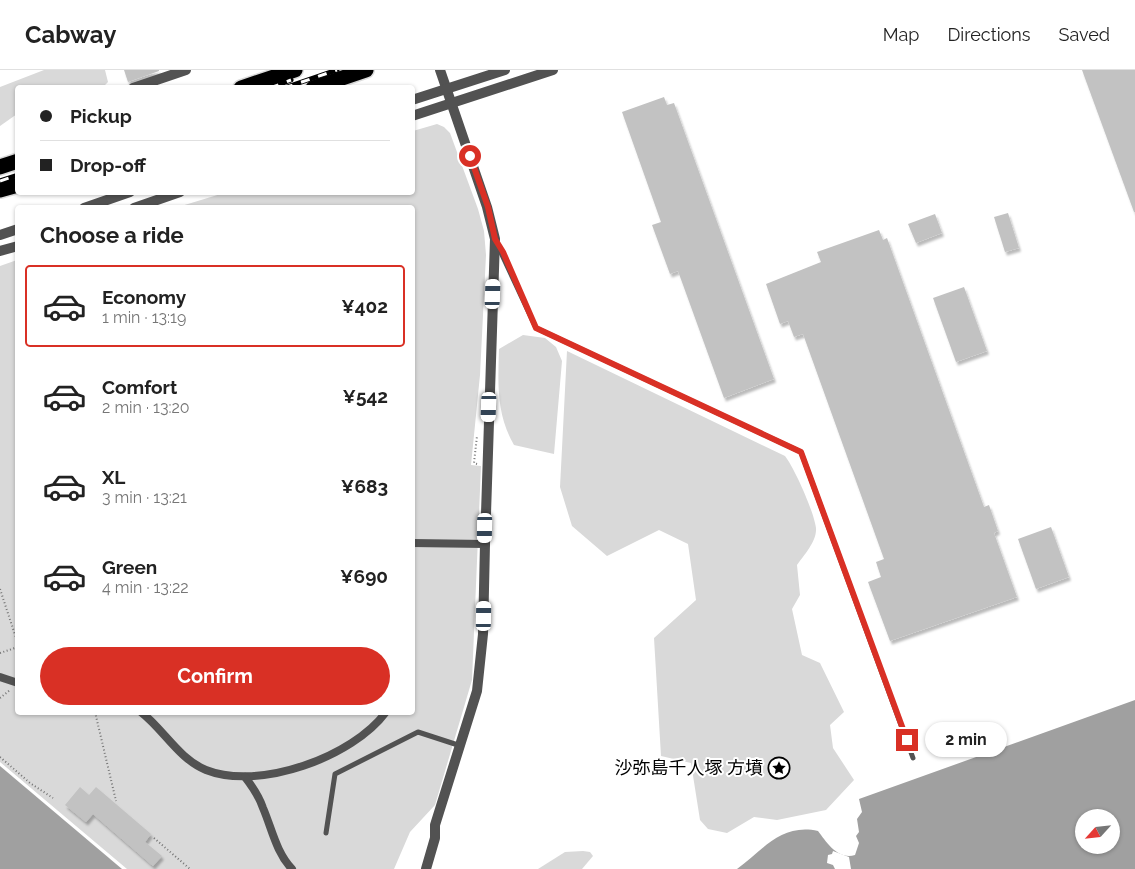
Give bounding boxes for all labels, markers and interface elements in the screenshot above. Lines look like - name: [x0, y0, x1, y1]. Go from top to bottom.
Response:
- text: Cabway: [25, 20, 116, 49]
- text: Map: [883, 24, 919, 45]
- text: Directions: [947, 24, 1031, 45]
- text: Saved: [1059, 24, 1110, 45]
- text: Pickup: [70, 105, 132, 127]
- route start: [459, 145, 481, 167]
- text: Drop-off: [70, 154, 146, 176]
- text: Choose a ride: [40, 222, 184, 248]
- car: [484, 279, 501, 309]
- icon: car: [42, 284, 87, 329]
- text: Economy: [102, 286, 186, 308]
- text: ¥402: [341, 295, 388, 317]
- text: 1 min · 13:19: [102, 308, 186, 327]
- icon: car: [42, 374, 87, 419]
- text: Comfort: [102, 376, 177, 398]
- text: ¥542: [342, 385, 388, 407]
- car: [480, 392, 497, 422]
- text: 2 min · 13:20: [102, 398, 190, 417]
- icon: car: [42, 464, 87, 509]
- text: XL: [102, 466, 125, 488]
- text: ¥683: [341, 475, 388, 497]
- text: 3 min · 13:21: [102, 488, 187, 507]
- car: [477, 513, 492, 543]
- icon: car: [42, 554, 87, 599]
- text: Green: [102, 556, 157, 578]
- text: ¥690: [340, 565, 388, 587]
- text: 4 min · 13:22: [102, 578, 189, 597]
- car: [476, 601, 491, 631]
- button: Confirm: [40, 647, 390, 705]
- callout: 2 min: [924, 722, 1007, 758]
- route end: [896, 729, 918, 751]
- text: 2 min: [945, 730, 987, 749]
- place icon: 沙弥島千人塚 方墳: [767, 756, 791, 780]
- place label: 沙弥島千人塚 方墳: [614, 757, 763, 778]
- north arrow: [1075, 809, 1120, 854]
- map controls: [1075, 809, 1120, 854]

